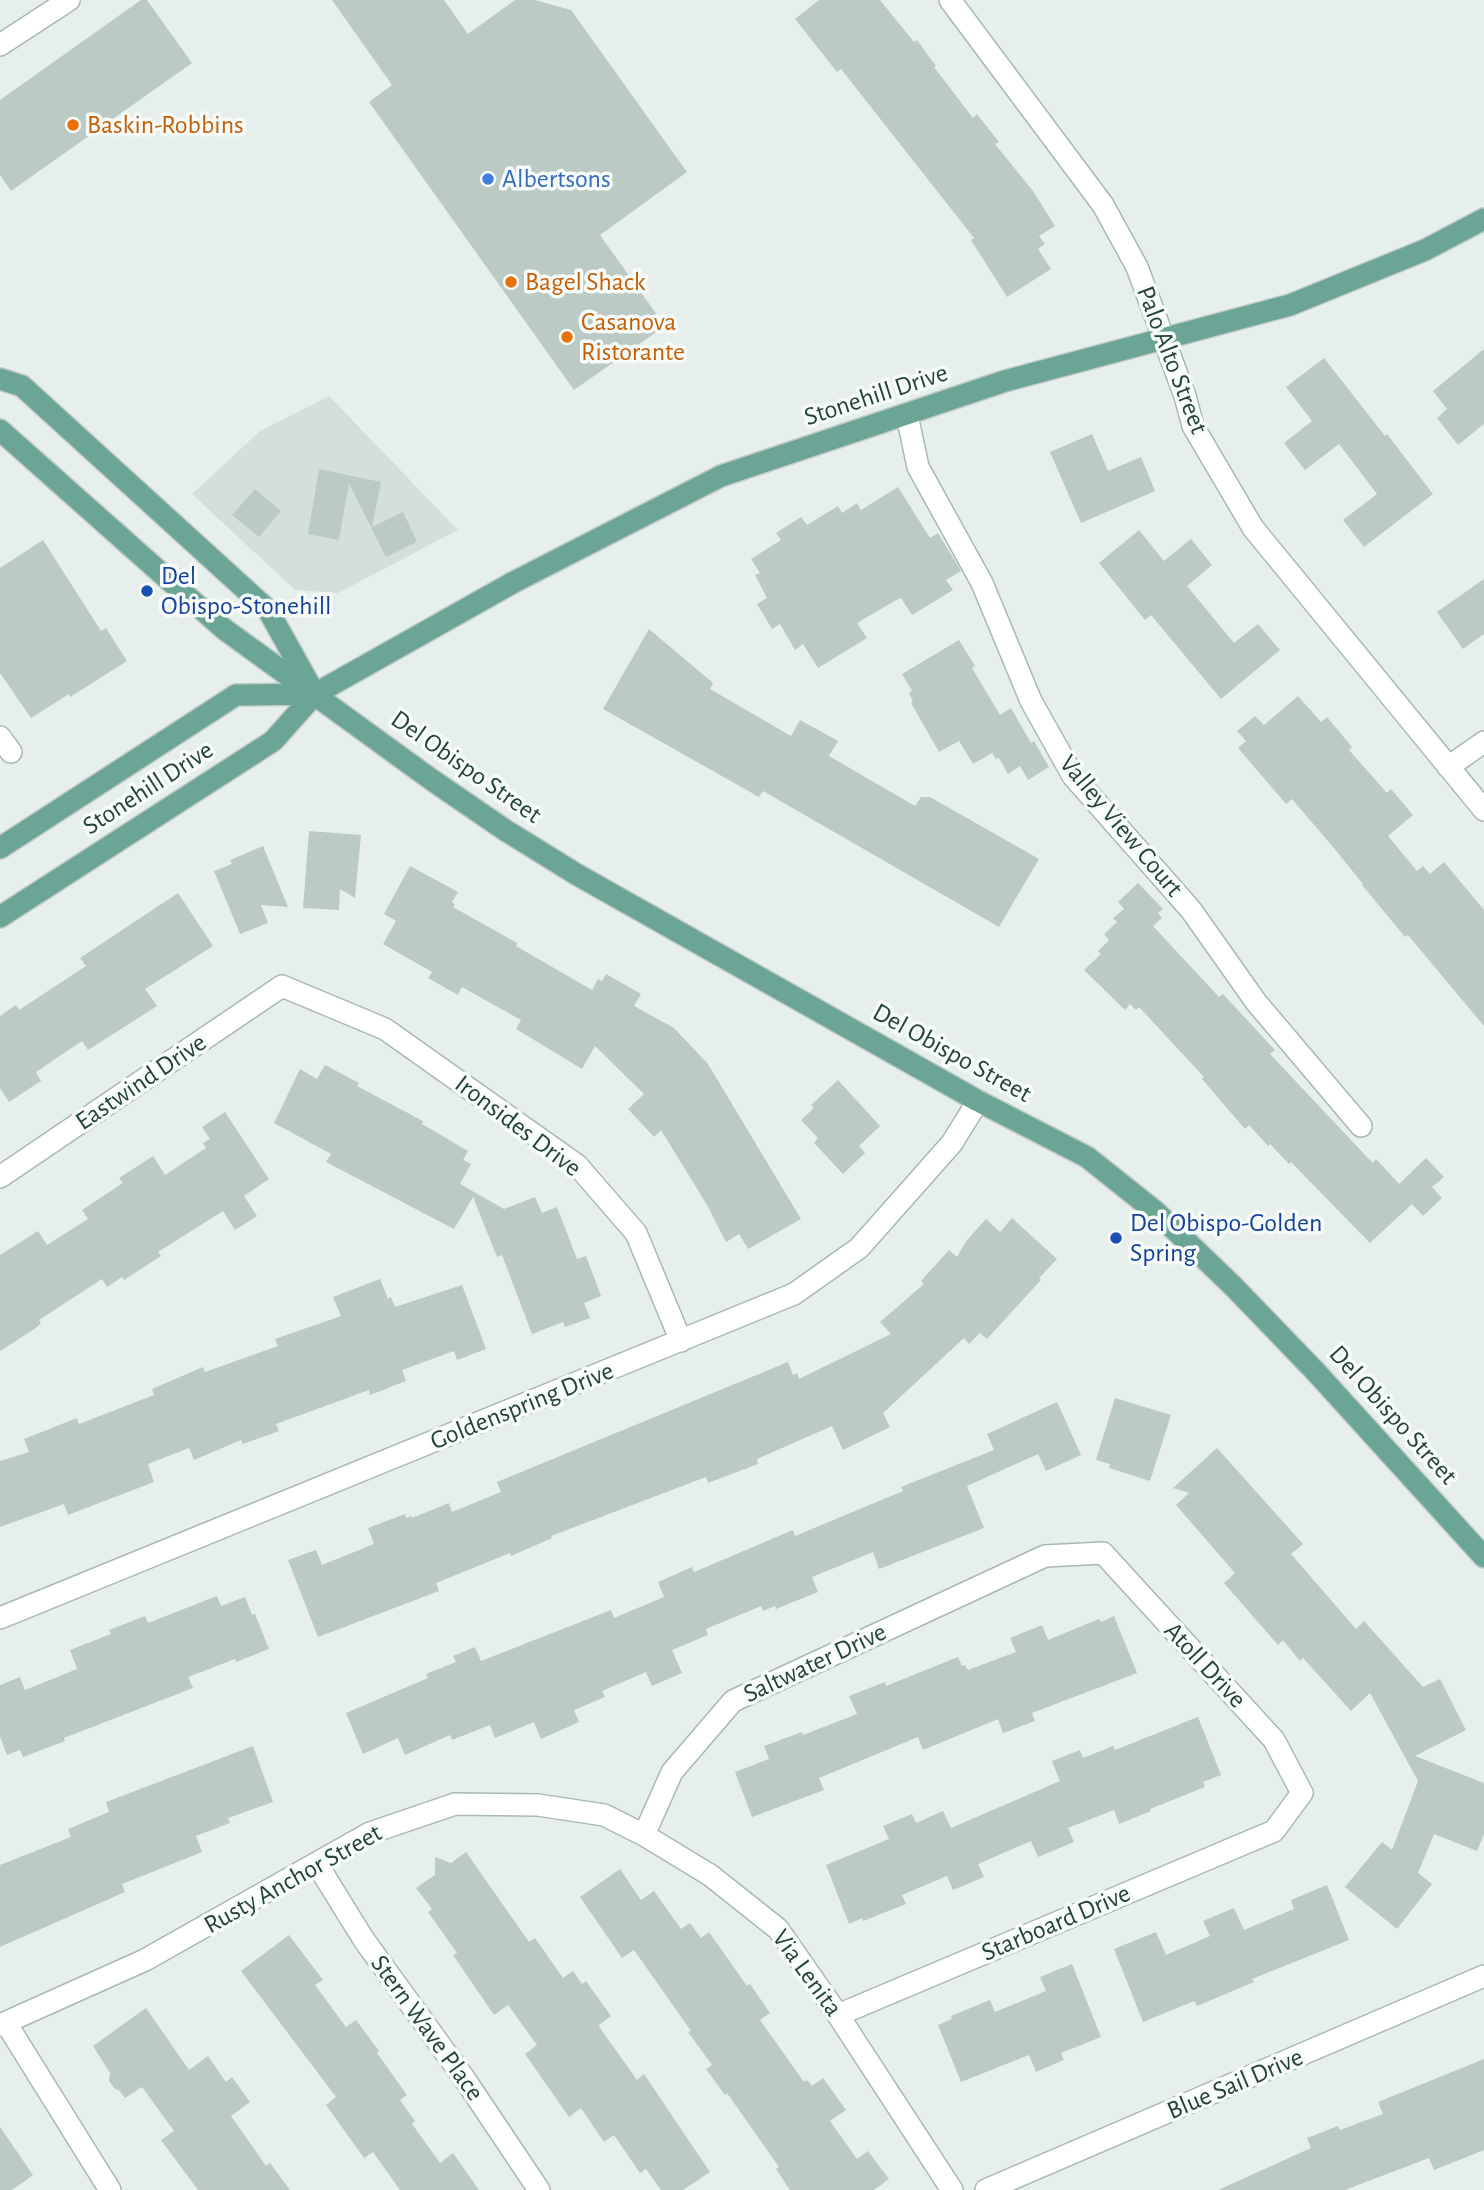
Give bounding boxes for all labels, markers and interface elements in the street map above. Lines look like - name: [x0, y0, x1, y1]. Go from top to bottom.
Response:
- place label: Baskin-Robbins: [87, 109, 244, 141]
- marker: Baskin-Robbins: [65, 117, 81, 133]
- place label: Albertsons: [502, 163, 611, 195]
- marker: Albertsons: [480, 171, 496, 187]
- place label: Bagel Shack: [525, 266, 646, 298]
- marker: Bagel Shack: [503, 274, 519, 290]
- street label: Palo Alto Street: [1129, 282, 1215, 438]
- place label: Casanova Ristorante: [581, 306, 685, 368]
- marker: Casanova Ristorante: [559, 329, 575, 345]
- street label: Stonehill Drive: [800, 357, 952, 433]
- place label: Del Obispo-Stonehill: [161, 560, 332, 622]
- marker: Del Obispo-Stonehill: [139, 583, 155, 599]
- street label: Del Obispo Street: [385, 704, 547, 830]
- street label: Stonehill Drive: [77, 734, 219, 842]
- street label: Valley View Court: [1053, 749, 1189, 903]
- street label: Del Obispo Street: [867, 997, 1037, 1109]
- street label: Eastwind Drive: [70, 1027, 212, 1137]
- street label: Ironsides Drive: [449, 1068, 587, 1184]
- place label: Del Obispo-Golden Spring: [1130, 1207, 1322, 1268]
- marker: Del Obispo-Golden Spring: [1108, 1230, 1124, 1246]
- street label: Del Obispo Street: [1322, 1339, 1464, 1491]
- street label: Goldenspring Drive: [426, 1355, 618, 1457]
- street label: Atoll Drive: [1157, 1615, 1253, 1715]
- street label: Saltwater Drive: [738, 1616, 892, 1710]
- street label: Rusty Anchor Street: [199, 1817, 387, 1941]
- street label: Starboard Drive: [977, 1878, 1135, 1968]
- street label: Via Lenita: [765, 1923, 849, 2023]
- street label: Stern Wave Place: [364, 1949, 490, 2107]
- street label: Blue Sail Drive: [1162, 2041, 1308, 2127]

